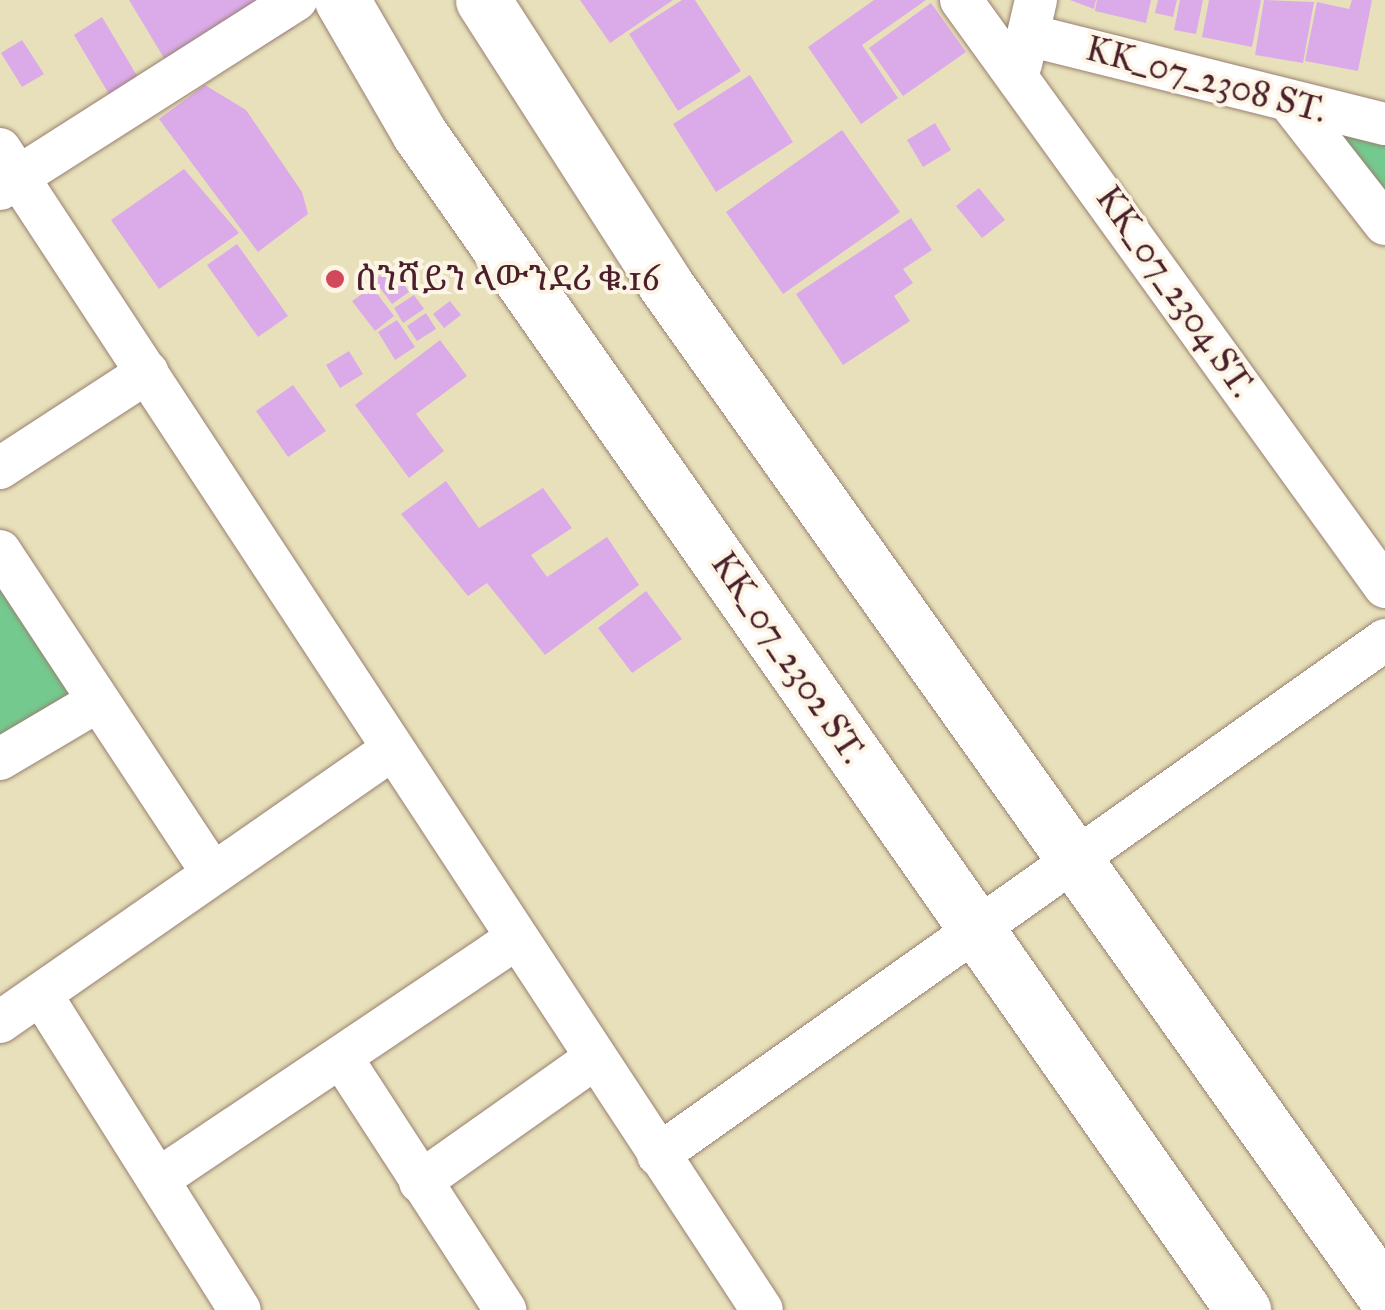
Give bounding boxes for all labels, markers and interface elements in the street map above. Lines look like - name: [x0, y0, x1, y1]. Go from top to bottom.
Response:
- street label: KK_07_2308 ST.: [1081, 28, 1331, 132]
- street label: KK_07_2304 ST.: [1087, 178, 1263, 406]
- place label: ሰንሻይን ላውንደሪ ቁ.16: [355, 258, 660, 300]
- marker: ሰንሻይን ላውንደሪ ቁ.16: [324, 268, 346, 290]
- street label: KK_07_2302 ST.: [702, 544, 874, 772]

